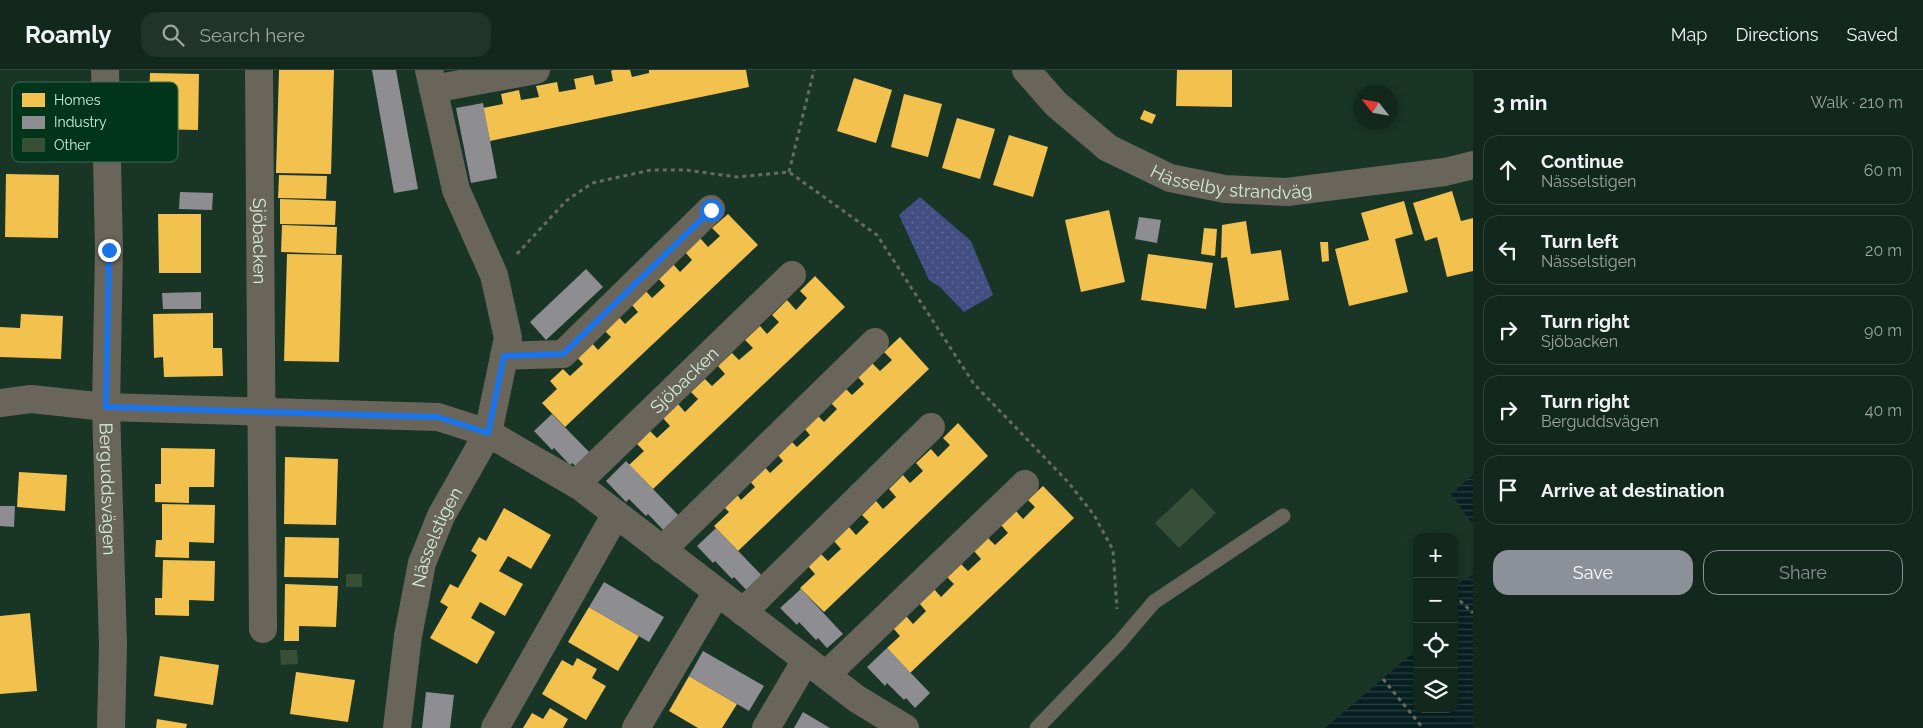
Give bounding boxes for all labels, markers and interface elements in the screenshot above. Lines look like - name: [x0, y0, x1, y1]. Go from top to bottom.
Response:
- search box: [141, 12, 491, 57]
- text: Roamly: [25, 20, 111, 49]
- icon: search: [159, 21, 187, 49]
- text: Search here: [199, 24, 305, 46]
- text: Map: [1671, 24, 1707, 45]
- text: Directions: [1735, 24, 1819, 45]
- text: Saved: [1847, 24, 1898, 45]
- legend: [12, 82, 178, 162]
- north arrow: [1353, 85, 1398, 130]
- text: 3 min: [1493, 90, 1547, 115]
- text: Homes: [54, 92, 101, 108]
- text: Walk · 210 m: [1811, 93, 1903, 112]
- text: Industry: [54, 114, 107, 130]
- text: Other: [54, 137, 91, 153]
- text: Continue: [1541, 150, 1624, 172]
- icon: ahead: [1494, 156, 1522, 184]
- street label: Hässelby strandväg: [1147, 160, 1313, 203]
- text: 60 m: [1864, 161, 1902, 180]
- text: Nässelstigen: [1541, 172, 1636, 191]
- street label: Sjöbacken: [249, 198, 271, 284]
- route start: [700, 199, 723, 222]
- text: Turn left: [1541, 230, 1618, 252]
- icon: left: [1494, 236, 1522, 264]
- route end: [98, 239, 121, 262]
- text: 20 m: [1865, 241, 1902, 260]
- text: Nässelstigen: [1541, 252, 1636, 271]
- text: Turn right: [1541, 310, 1630, 332]
- icon: right: [1494, 316, 1522, 344]
- text: 90 m: [1864, 321, 1902, 340]
- text: Sjöbacken: [1541, 332, 1618, 351]
- street label: Sjöbacken: [645, 342, 722, 417]
- text: Turn right: [1541, 390, 1630, 412]
- icon: right: [1494, 396, 1522, 424]
- text: 40 m: [1865, 401, 1902, 420]
- text: Berguddsvägen: [1541, 412, 1659, 431]
- street label: Berguddsvägen: [96, 422, 121, 556]
- icon: arrive: [1494, 476, 1522, 504]
- text: Arrive at destination: [1541, 479, 1725, 501]
- street label: Nässelstigen: [407, 483, 466, 589]
- map controls: [1413, 533, 1458, 713]
- button: +: [1413, 533, 1458, 578]
- button: Save: [1493, 550, 1693, 595]
- button: Share: [1703, 550, 1903, 595]
- button: −: [1413, 578, 1458, 623]
- button: locate: [1413, 623, 1458, 668]
- button: layers: [1413, 668, 1458, 713]

